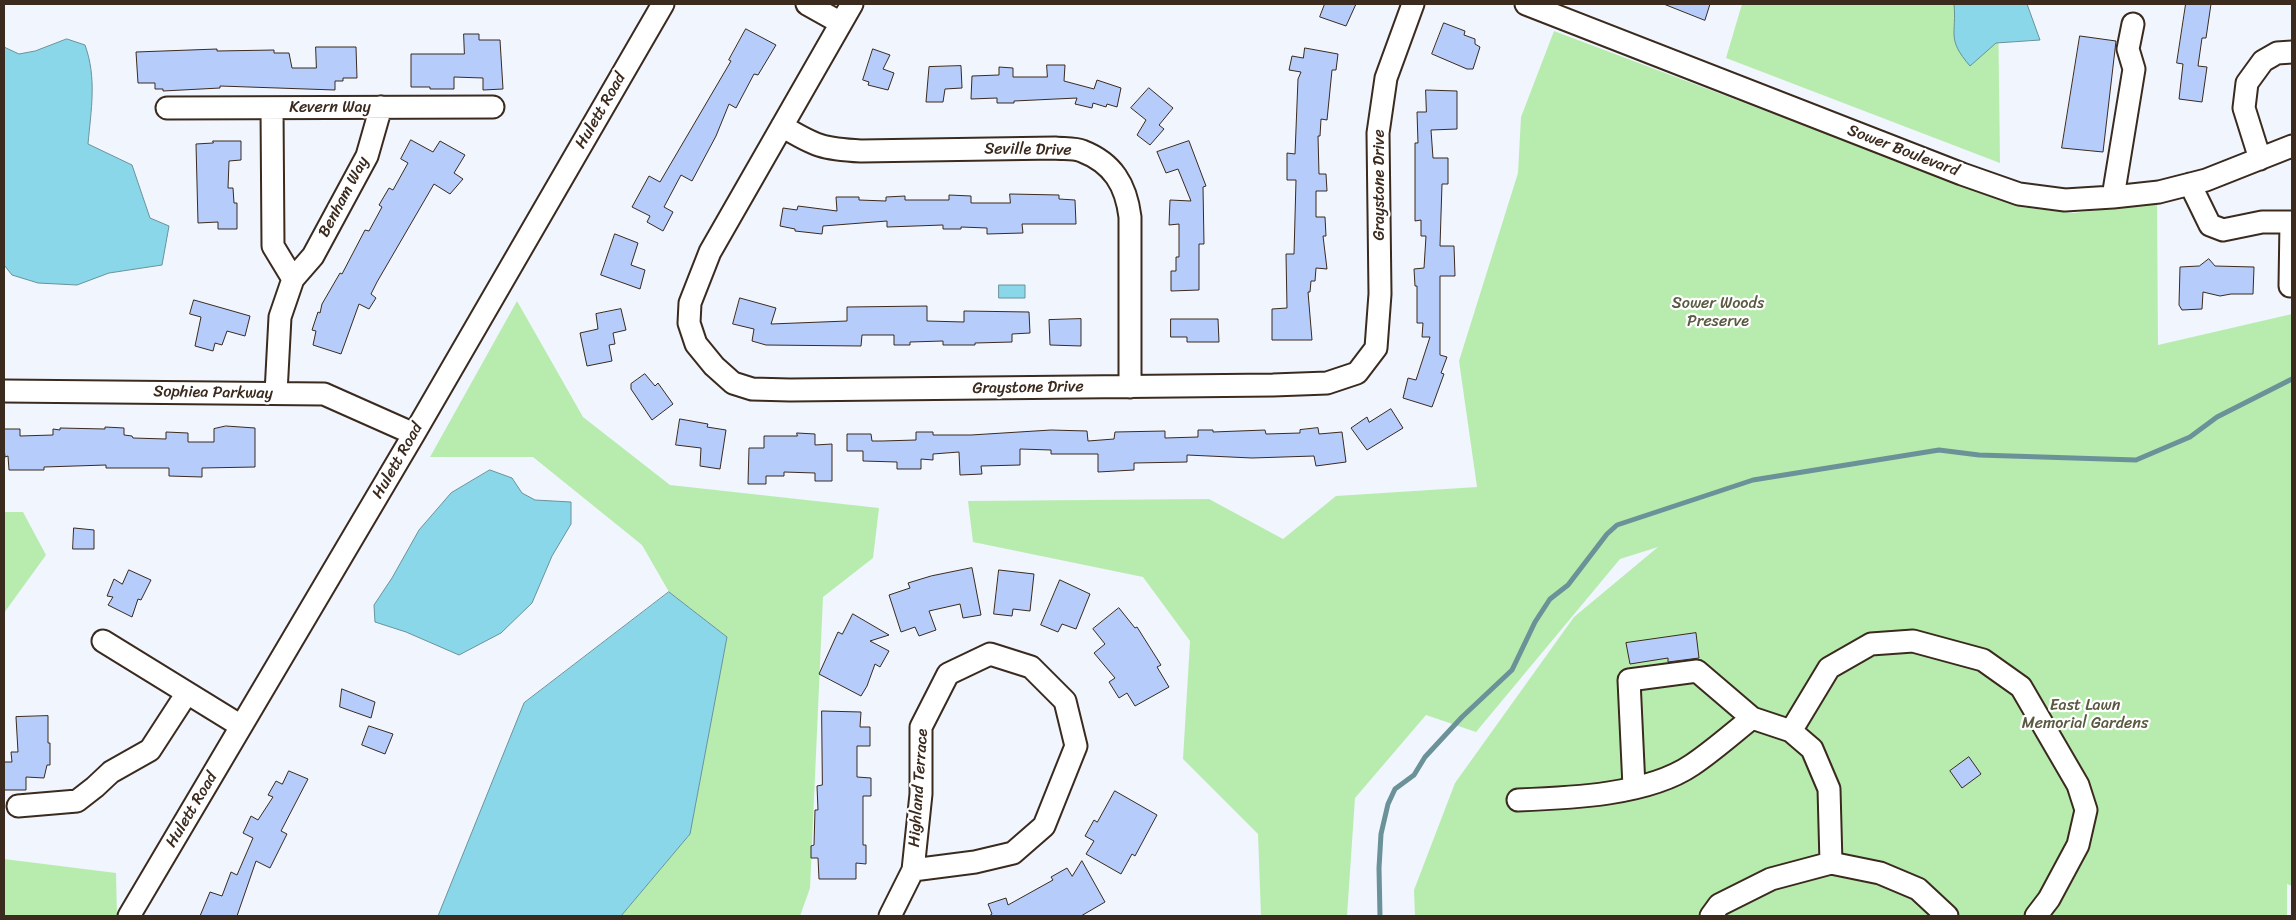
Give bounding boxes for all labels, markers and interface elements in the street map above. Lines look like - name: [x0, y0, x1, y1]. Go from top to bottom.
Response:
- street label: Hulett Road: [572, 70, 630, 152]
- street label: Kevern Way: [289, 98, 371, 118]
- street label: Sower Boulevard: [1845, 121, 1961, 181]
- street label: Graystone Drive: [1370, 129, 1390, 241]
- street label: Seville Drive: [984, 140, 1072, 160]
- street label: Benham Way: [315, 153, 373, 241]
- park label: Sower Woods Preserve: [1672, 294, 1764, 332]
- street label: Graystone Drive: [972, 377, 1084, 399]
- street label: Sophiea Parkway: [153, 382, 273, 404]
- street label: Hulett Road: [369, 420, 427, 502]
- park label: East Lawn Memorial Gardens: [2022, 696, 2148, 734]
- street label: Highland Terrace: [905, 728, 933, 848]
- street label: Hulett Road: [162, 769, 222, 851]

